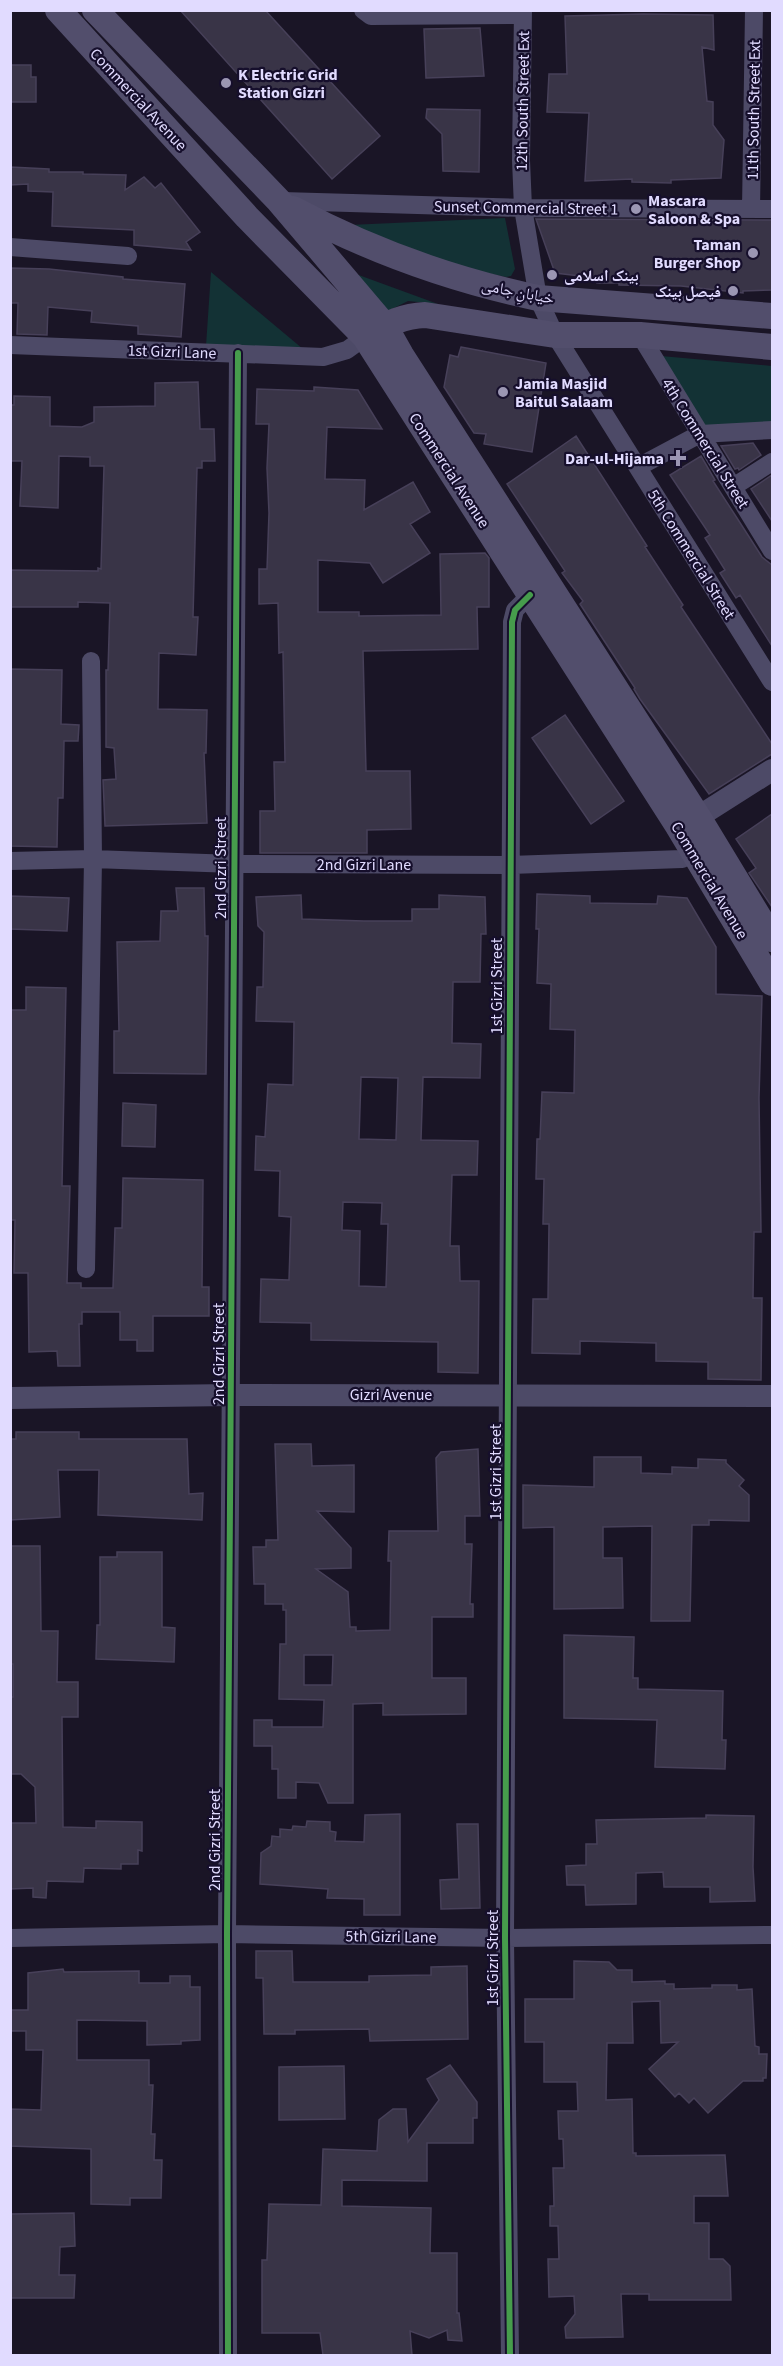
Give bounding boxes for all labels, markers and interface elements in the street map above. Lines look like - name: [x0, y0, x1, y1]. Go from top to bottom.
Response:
- street label: 12th South Street Ext: [511, 30, 535, 171]
- street label: 11th South Street Ext: [742, 39, 766, 180]
- street label: Commercial Avenue: [85, 43, 192, 156]
- place label: K Electric Grid Station Gizri: [238, 64, 338, 104]
- marker: K Electric Grid Station Gizri: [219, 76, 233, 90]
- place label: Mascara Saloon & Spa: [648, 190, 740, 230]
- street label: Sunset Commercial Street 1: [434, 195, 618, 221]
- marker: Mascara Saloon & Spa: [629, 202, 643, 216]
- place label: Taman Burger Shop: [654, 234, 741, 274]
- marker: Taman Burger Shop: [746, 246, 760, 260]
- place label: بینک اسلامی: [564, 265, 639, 287]
- marker: بینک اسلامی: [545, 268, 559, 282]
- street label: خیابانِ جامی: [479, 274, 556, 311]
- place label: فیصل بینک: [655, 281, 721, 303]
- marker: فیصل بینک: [726, 284, 740, 298]
- street label: 1st Gizri Lane: [127, 339, 217, 365]
- place label: Jamia Masjid Baitul Salaam: [515, 373, 613, 413]
- street label: 4th Commercial Street: [656, 374, 754, 513]
- marker: Jamia Masjid Baitul Salaam: [496, 385, 510, 399]
- street label: Commercial Avenue: [404, 409, 495, 533]
- place label: Dar-ul-Hijama: [565, 448, 664, 470]
- marker: Dar-ul-Hijama: [669, 449, 687, 467]
- street label: 5th Commercial Street: [642, 485, 740, 624]
- street label: 2nd Gizri Street: [210, 816, 232, 919]
- street label: Commercial Avenue: [665, 818, 753, 943]
- street label: 2nd Gizri Lane: [317, 854, 411, 876]
- street label: 1st Gizri Street: [486, 937, 508, 1034]
- street label: 2nd Gizri Street: [208, 1302, 230, 1405]
- street label: Gizri Avenue: [350, 1384, 432, 1406]
- street label: 1st Gizri Street: [485, 1423, 507, 1520]
- street label: 2nd Gizri Street: [204, 1788, 226, 1891]
- street label: 1st Gizri Street: [482, 1909, 504, 2006]
- street label: 5th Gizri Lane: [345, 1925, 437, 1949]

